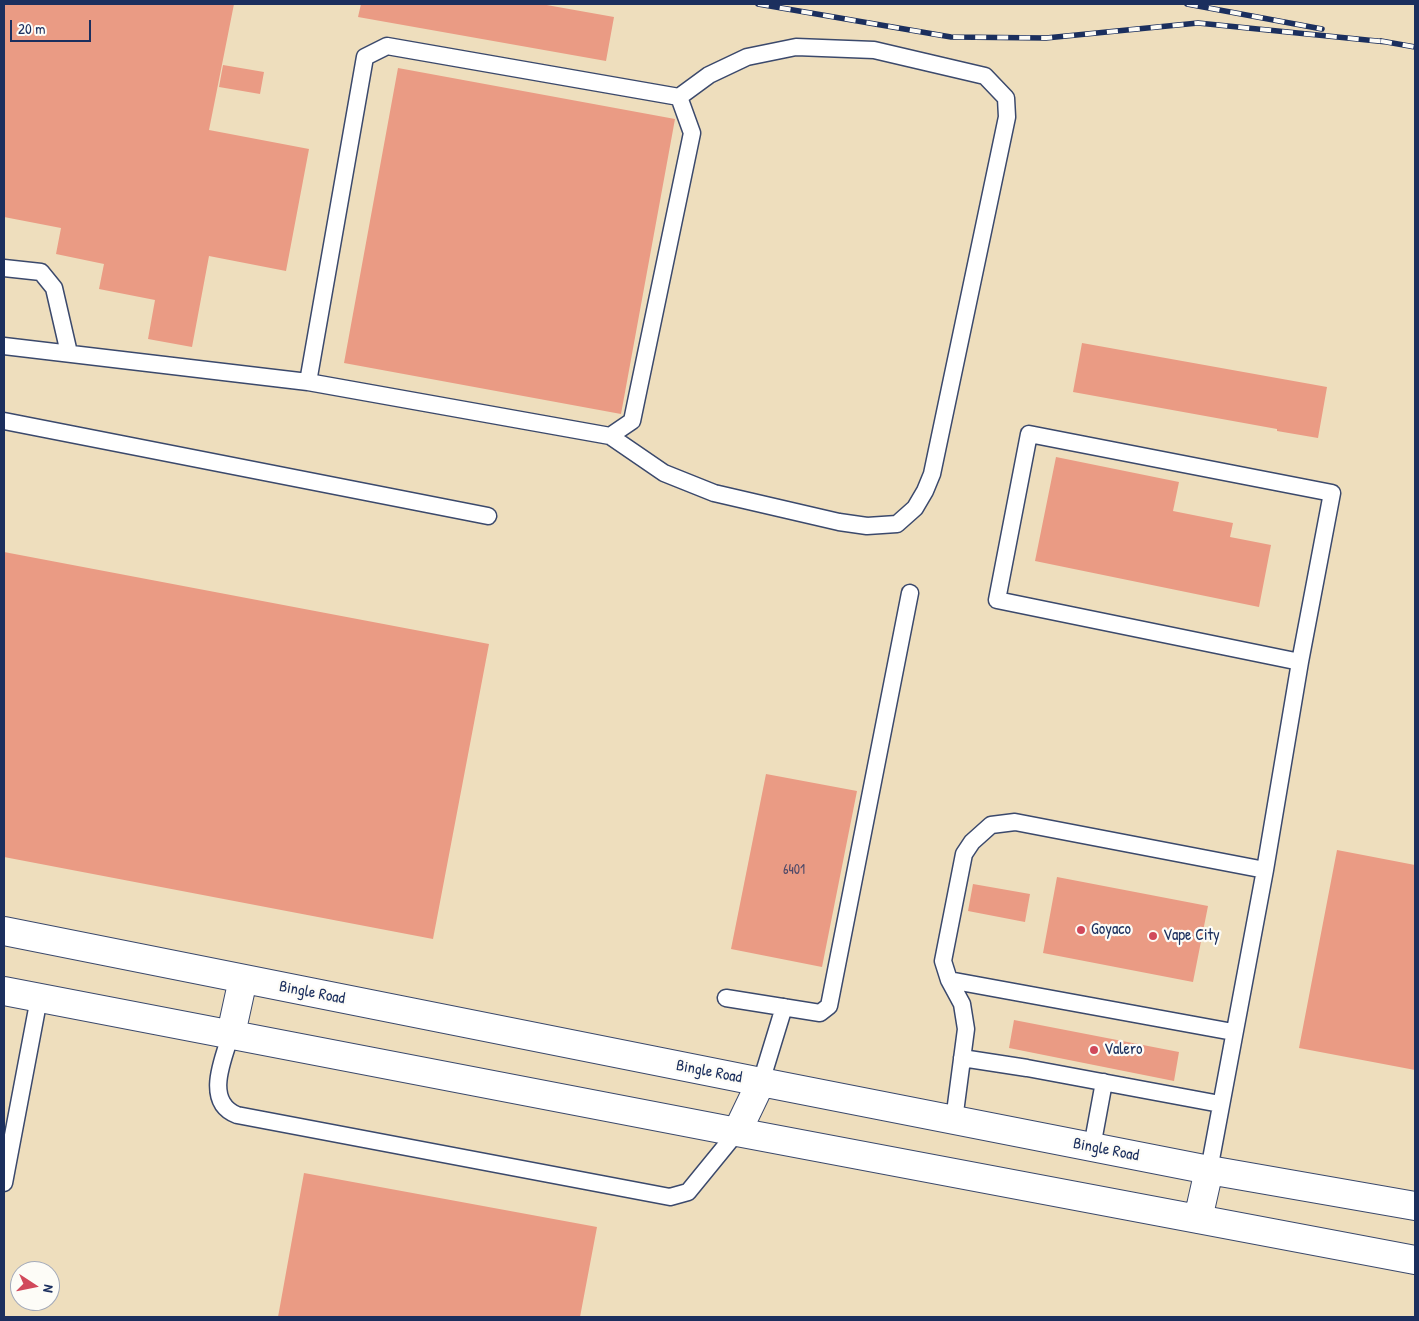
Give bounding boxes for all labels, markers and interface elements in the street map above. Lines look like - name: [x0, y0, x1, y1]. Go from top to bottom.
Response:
- scale bar: [12, 10, 94, 42]
- text: 20 m: [18, 18, 45, 39]
- house number: 6401: [783, 862, 805, 878]
- place label: Goyaco: [1091, 920, 1131, 940]
- marker: Goyaco: [1075, 924, 1087, 936]
- place label: Vape City: [1163, 926, 1220, 946]
- marker: Vape City: [1147, 930, 1159, 942]
- street label: Bingle Road: [277, 977, 347, 1009]
- place label: Valero: [1104, 1040, 1142, 1060]
- marker: Valero: [1088, 1044, 1100, 1056]
- street label: Bingle Road: [674, 1056, 744, 1088]
- street label: Bingle Road: [1071, 1134, 1141, 1166]
- north arrow: [10, 1261, 60, 1311]
- text: N: [39, 1283, 59, 1294]

